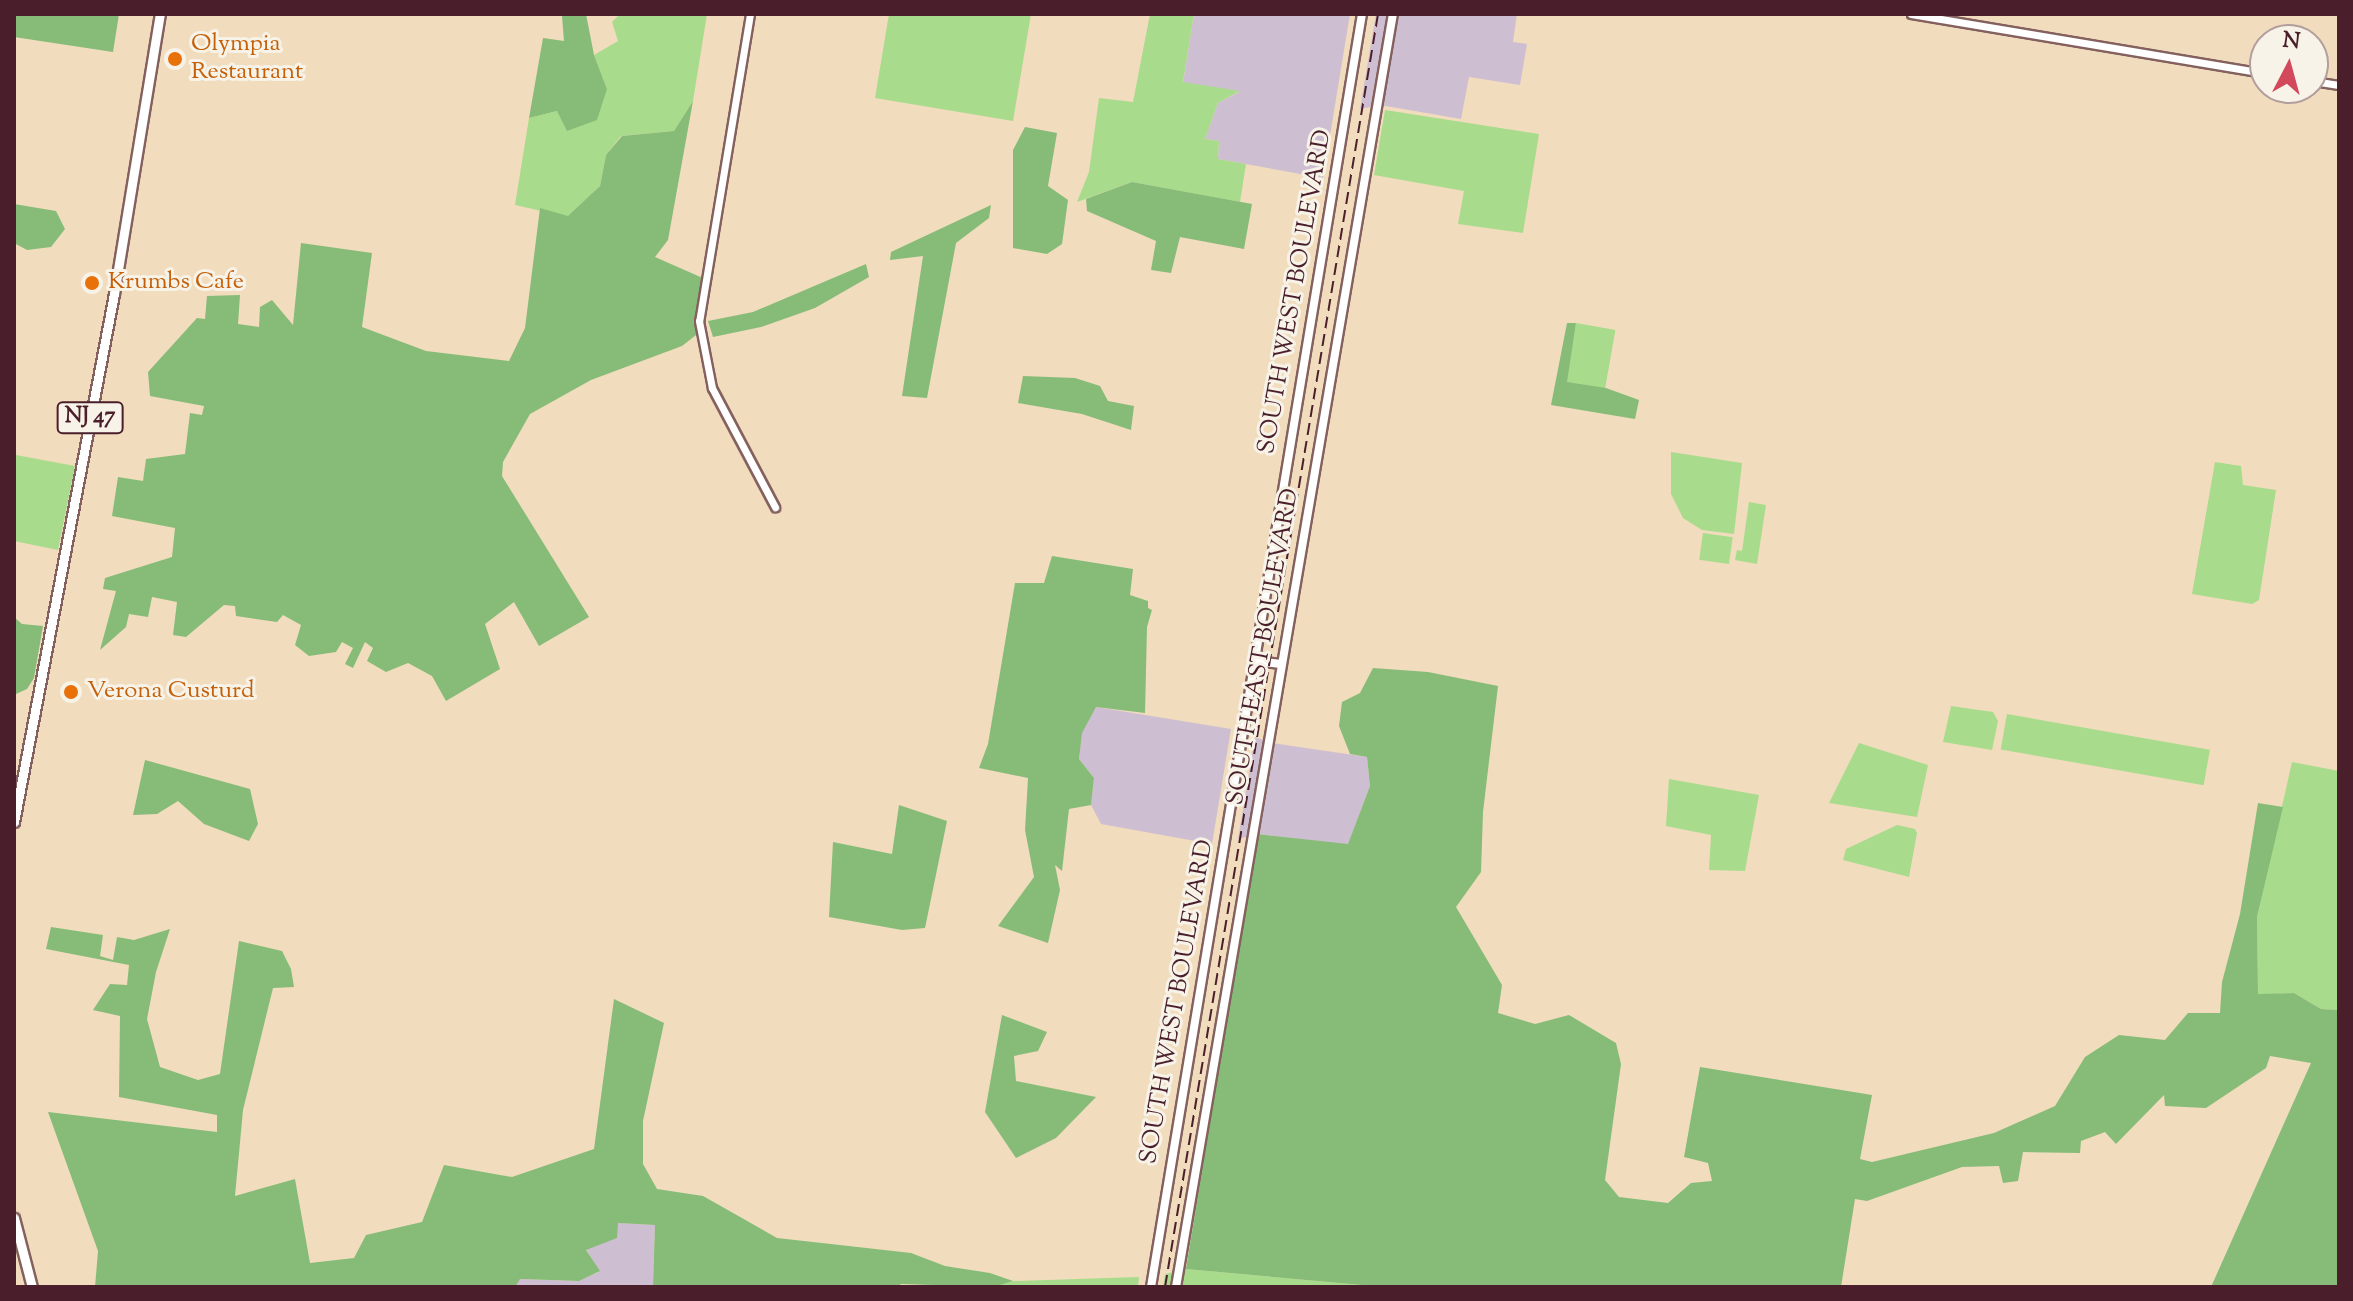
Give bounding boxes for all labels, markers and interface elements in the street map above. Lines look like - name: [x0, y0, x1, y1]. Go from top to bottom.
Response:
- north arrow: [2249, 24, 2329, 104]
- text: N: [2281, 25, 2302, 59]
- place label: Olympia Restaurant: [191, 31, 303, 87]
- marker: Olympia Restaurant: [166, 50, 184, 68]
- street label: SOUTH WEST BOULEVARD: [1253, 128, 1339, 456]
- place label: Krumbs Cafe: [108, 269, 244, 297]
- marker: Krumbs Cafe: [83, 274, 101, 292]
- road number: NJ 47: [56, 400, 124, 436]
- street label: SOUTH EAST BOULEVARD: [1222, 486, 1306, 808]
- place label: Verona Custurd: [87, 678, 255, 706]
- marker: Verona Custurd: [62, 683, 80, 701]
- street label: SOUTH WEST BOULEVARD: [1135, 838, 1221, 1166]

